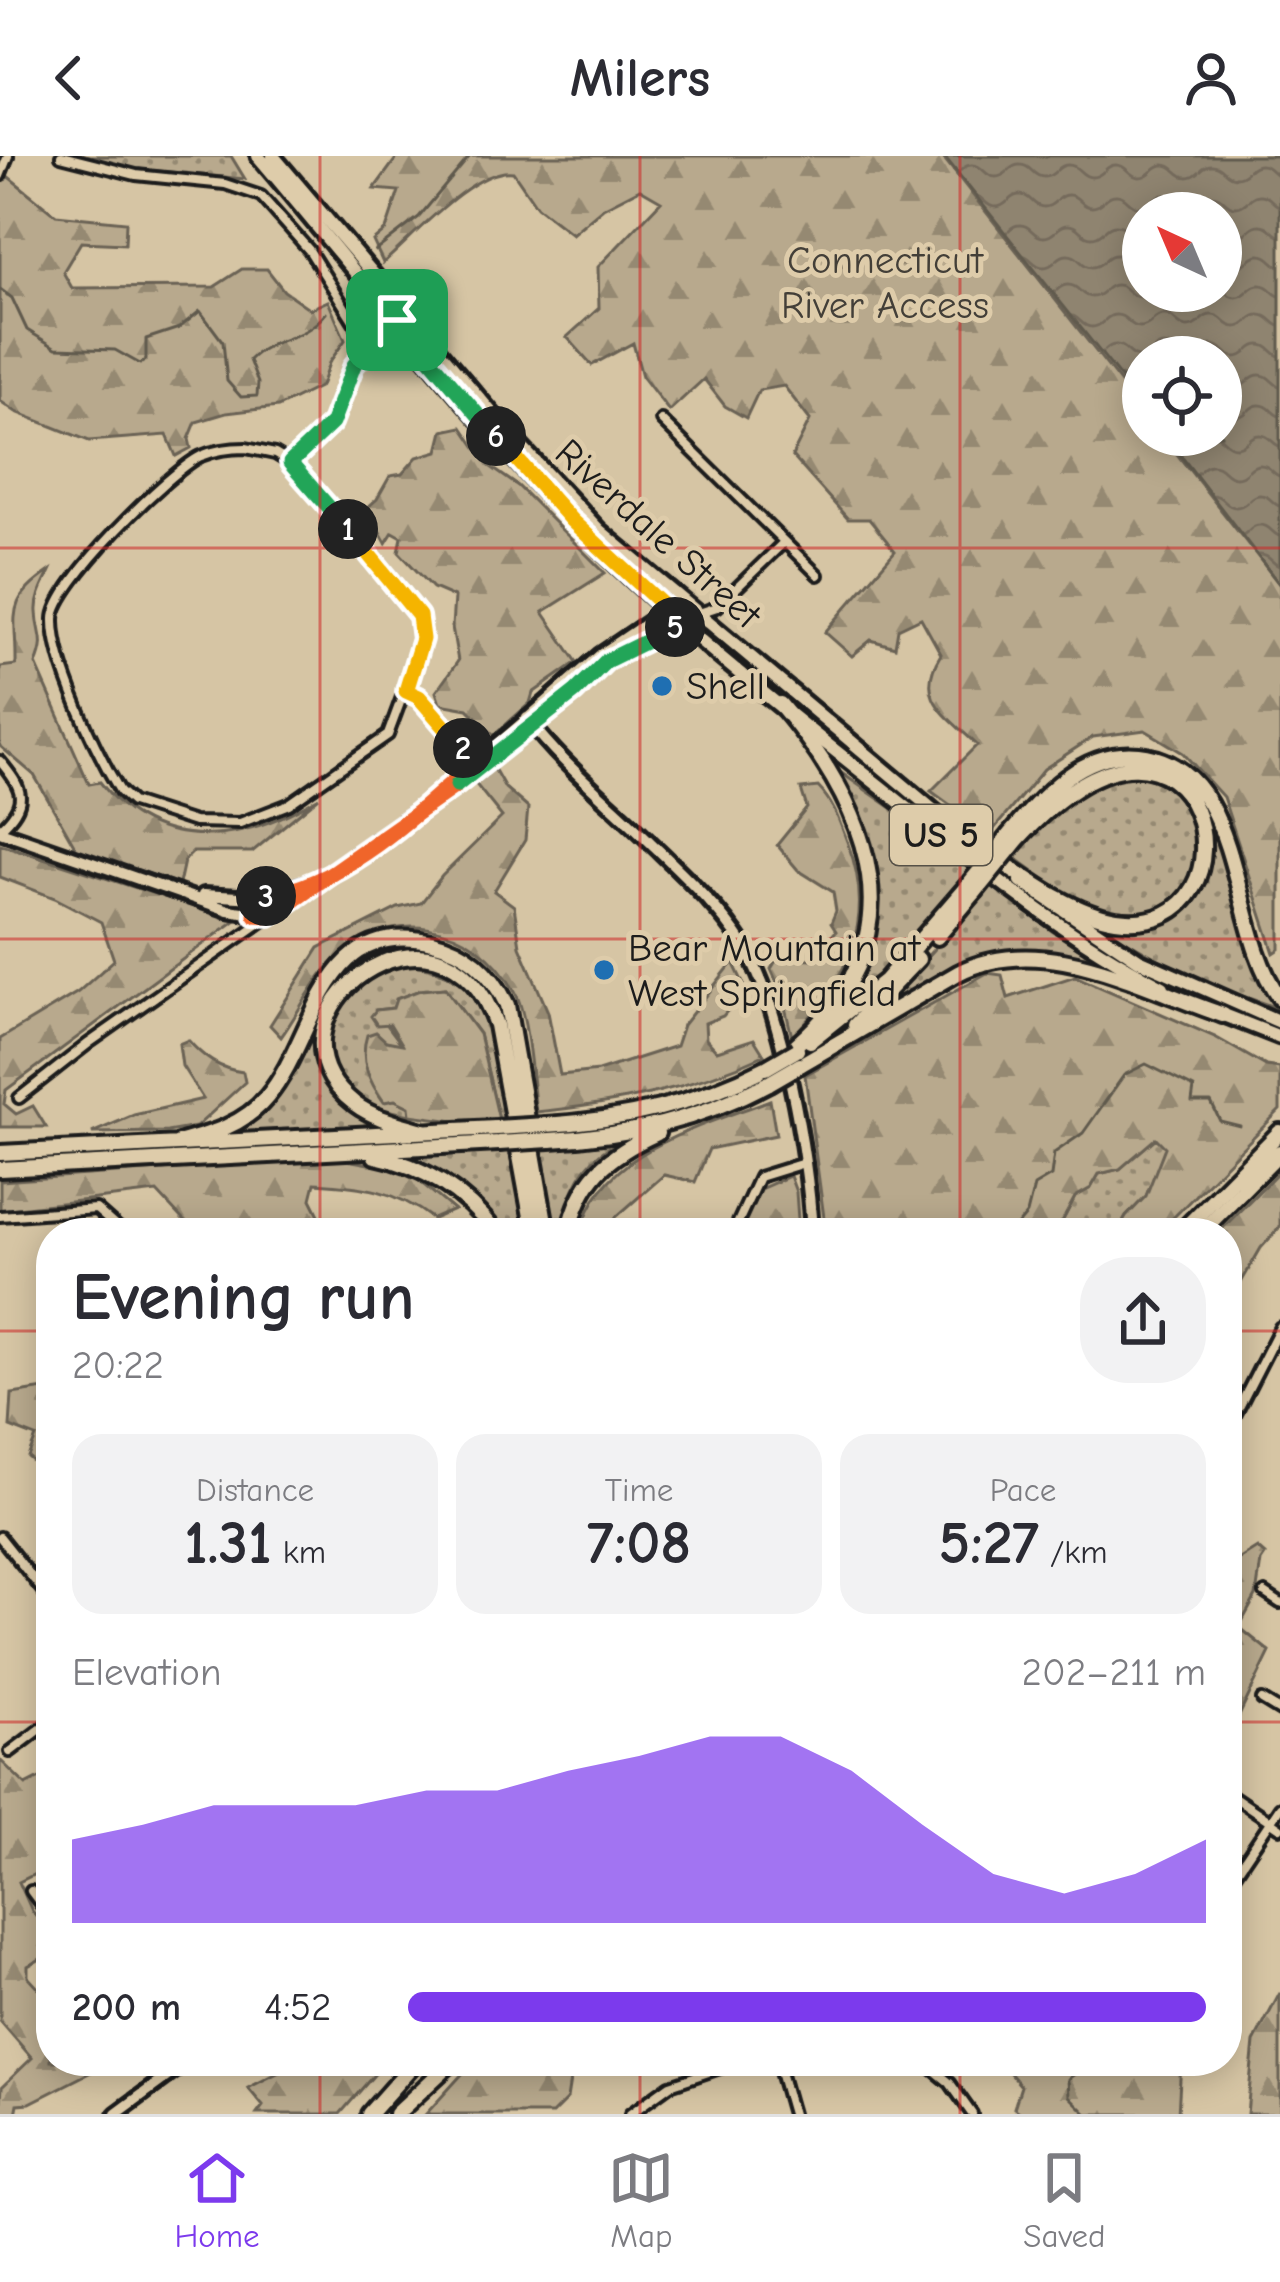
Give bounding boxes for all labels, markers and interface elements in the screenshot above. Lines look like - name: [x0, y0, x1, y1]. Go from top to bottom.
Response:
- icon: back: [36, 45, 102, 111]
- icon: person: [1178, 45, 1244, 111]
- text: Milers: [570, 47, 710, 110]
- north arrow: [1122, 192, 1242, 312]
- map controls: [1122, 192, 1242, 456]
- park label: Connecticut River Access: [781, 238, 989, 328]
- pin: [346, 269, 448, 371]
- icon: arrive: [364, 287, 430, 353]
- button: locate: [1122, 336, 1242, 456]
- pin: 6: [466, 406, 526, 466]
- text: 6: [487, 417, 505, 455]
- street label: Riverdale Street: [546, 430, 771, 639]
- pin: 1: [318, 499, 378, 559]
- text: 1: [342, 510, 354, 548]
- pin: 5: [645, 597, 705, 657]
- text: 5: [666, 608, 684, 646]
- place label: Shell: [686, 664, 765, 709]
- marker: Shell: [649, 673, 675, 699]
- pin: 2: [433, 718, 493, 778]
- text: 2: [455, 729, 471, 767]
- road number: US 5: [890, 805, 992, 865]
- pin: 3: [236, 866, 296, 926]
- text: 3: [258, 877, 274, 915]
- place label: Bear Mountain at West Springfield: [628, 926, 922, 1016]
- marker: Bear Mountain at West Springfield: [591, 957, 617, 983]
- button: share: [1080, 1257, 1206, 1383]
- text: Evening run: [72, 1260, 414, 1336]
- text: 20:22: [72, 1343, 164, 1388]
- text: Distance: [196, 1471, 314, 1509]
- text: Time: [605, 1471, 673, 1509]
- text: Pace: [990, 1471, 1056, 1509]
- text: 1.31: [184, 1509, 272, 1578]
- text: 7:08: [587, 1509, 691, 1578]
- text: 5:27: [938, 1509, 1039, 1578]
- text: km: [272, 1533, 326, 1571]
- text: /km: [1039, 1533, 1108, 1571]
- text: Elevation: [72, 1650, 221, 1695]
- text: 202–211 m: [1021, 1650, 1206, 1695]
- text: 200 m: [72, 1985, 181, 2030]
- text: 4:52: [264, 1985, 331, 2030]
- tab: Home: [174, 2145, 260, 2255]
- tab: Map: [608, 2145, 674, 2255]
- tab: Saved: [1023, 2145, 1106, 2255]

